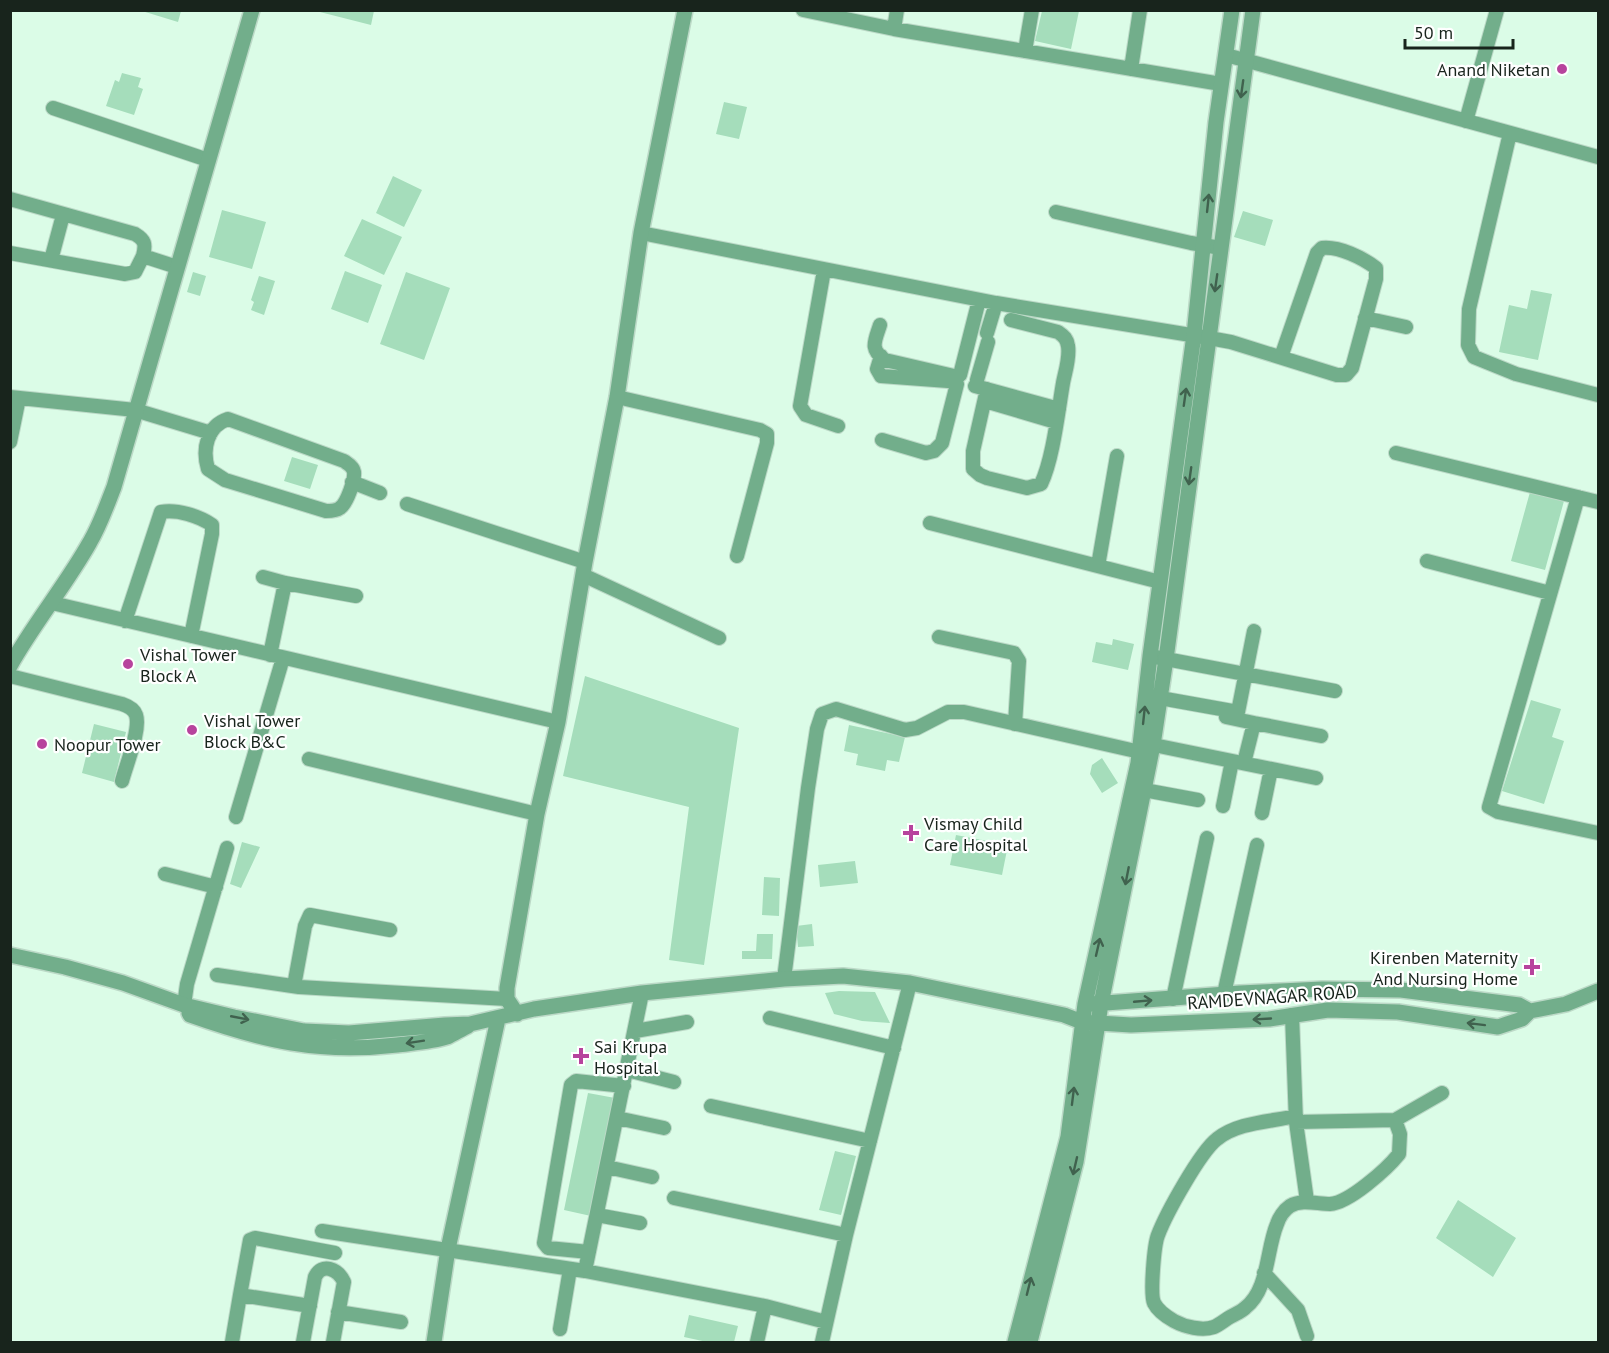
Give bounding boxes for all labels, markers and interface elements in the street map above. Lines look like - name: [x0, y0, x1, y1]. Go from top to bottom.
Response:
- scale bar: [1405, 12, 1513, 50]
- text: 50 m: [1414, 21, 1453, 44]
- place label: Anand Niketan: [1437, 58, 1550, 81]
- marker: Anand Niketan: [1555, 62, 1569, 76]
- one-way arrow: [1236, 79, 1247, 99]
- one-way arrow: [1203, 193, 1214, 213]
- one-way arrow: [1210, 272, 1221, 292]
- one-way arrow: [1180, 387, 1191, 407]
- one-way arrow: [1185, 465, 1196, 485]
- place label: Vishal Tower Block A: [139, 643, 236, 687]
- marker: Vishal Tower Block A: [121, 657, 135, 671]
- one-way arrow: [1138, 705, 1149, 725]
- place label: Vishal Tower Block B&C: [203, 709, 300, 753]
- marker: Vishal Tower Block B&C: [185, 723, 199, 737]
- place label: Noopur Tower: [54, 733, 161, 756]
- marker: Noopur Tower: [35, 737, 49, 751]
- place label: Vismay Child Care Hospital: [923, 812, 1028, 856]
- marker: Vismay Child Care Hospital: [902, 824, 920, 842]
- one-way arrow: [1121, 865, 1132, 885]
- one-way arrow: [1093, 938, 1104, 957]
- place label: Kirenben Maternity And Nursing Home: [1370, 946, 1519, 990]
- marker: Kirenben Maternity And Nursing Home: [1523, 958, 1541, 976]
- street label: RAMDEVNAGAR ROAD: [1186, 980, 1358, 1014]
- one-way arrow: [1133, 995, 1153, 1006]
- one-way arrow: [230, 1013, 250, 1024]
- one-way arrow: [1252, 1014, 1272, 1025]
- one-way arrow: [1467, 1018, 1487, 1029]
- place label: Sai Krupa Hospital: [594, 1035, 667, 1079]
- one-way arrow: [406, 1037, 426, 1048]
- marker: Sai Krupa Hospital: [572, 1047, 590, 1065]
- one-way arrow: [1068, 1087, 1079, 1107]
- one-way arrow: [1069, 1156, 1080, 1175]
- one-way arrow: [1023, 1277, 1035, 1296]

